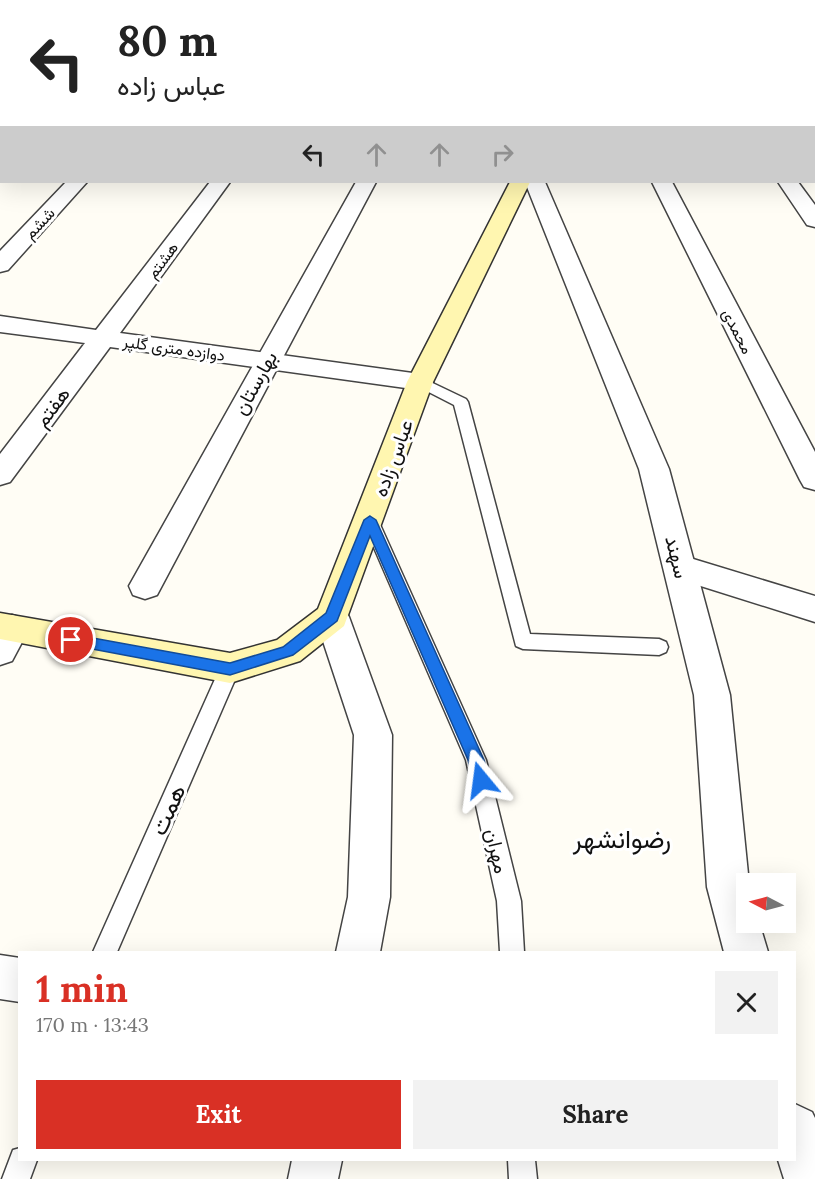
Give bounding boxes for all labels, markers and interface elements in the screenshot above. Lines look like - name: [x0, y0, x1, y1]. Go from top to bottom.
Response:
- text: 80 m: [117, 14, 217, 68]
- icon: left: [18, 24, 96, 102]
- text: عباس زاده: [117, 68, 226, 102]
- icon: left: [297, 138, 330, 171]
- icon: ahead: [360, 138, 393, 171]
- icon: ahead: [423, 138, 456, 171]
- icon: right: [486, 138, 519, 171]
- street label: ششم: [19, 203, 59, 244]
- street label: هشتم: [142, 238, 183, 283]
- street label: محمدی: [717, 305, 758, 358]
- street label: دوازده متری گلپر: [120, 331, 226, 367]
- street label: بهارستان: [227, 347, 283, 419]
- street label: هفتم: [28, 382, 76, 432]
- street label: عباس زاده: [367, 416, 419, 500]
- street label: سهند: [659, 533, 695, 581]
- pin: [45, 614, 96, 665]
- icon: arrive: [54, 623, 87, 656]
- position arrow: [449, 748, 513, 812]
- street label: همت: [143, 779, 192, 840]
- district label: رضوانشهر: [572, 822, 671, 855]
- street label: مهران: [479, 826, 515, 876]
- north arrow: [736, 873, 796, 933]
- map controls: [736, 873, 796, 933]
- text: 1 min: [36, 966, 128, 1012]
- button: close: [715, 971, 778, 1034]
- text: 170 m · 13:43: [36, 1012, 149, 1037]
- button: Exit: [36, 1080, 401, 1149]
- button: Share: [413, 1080, 778, 1149]

